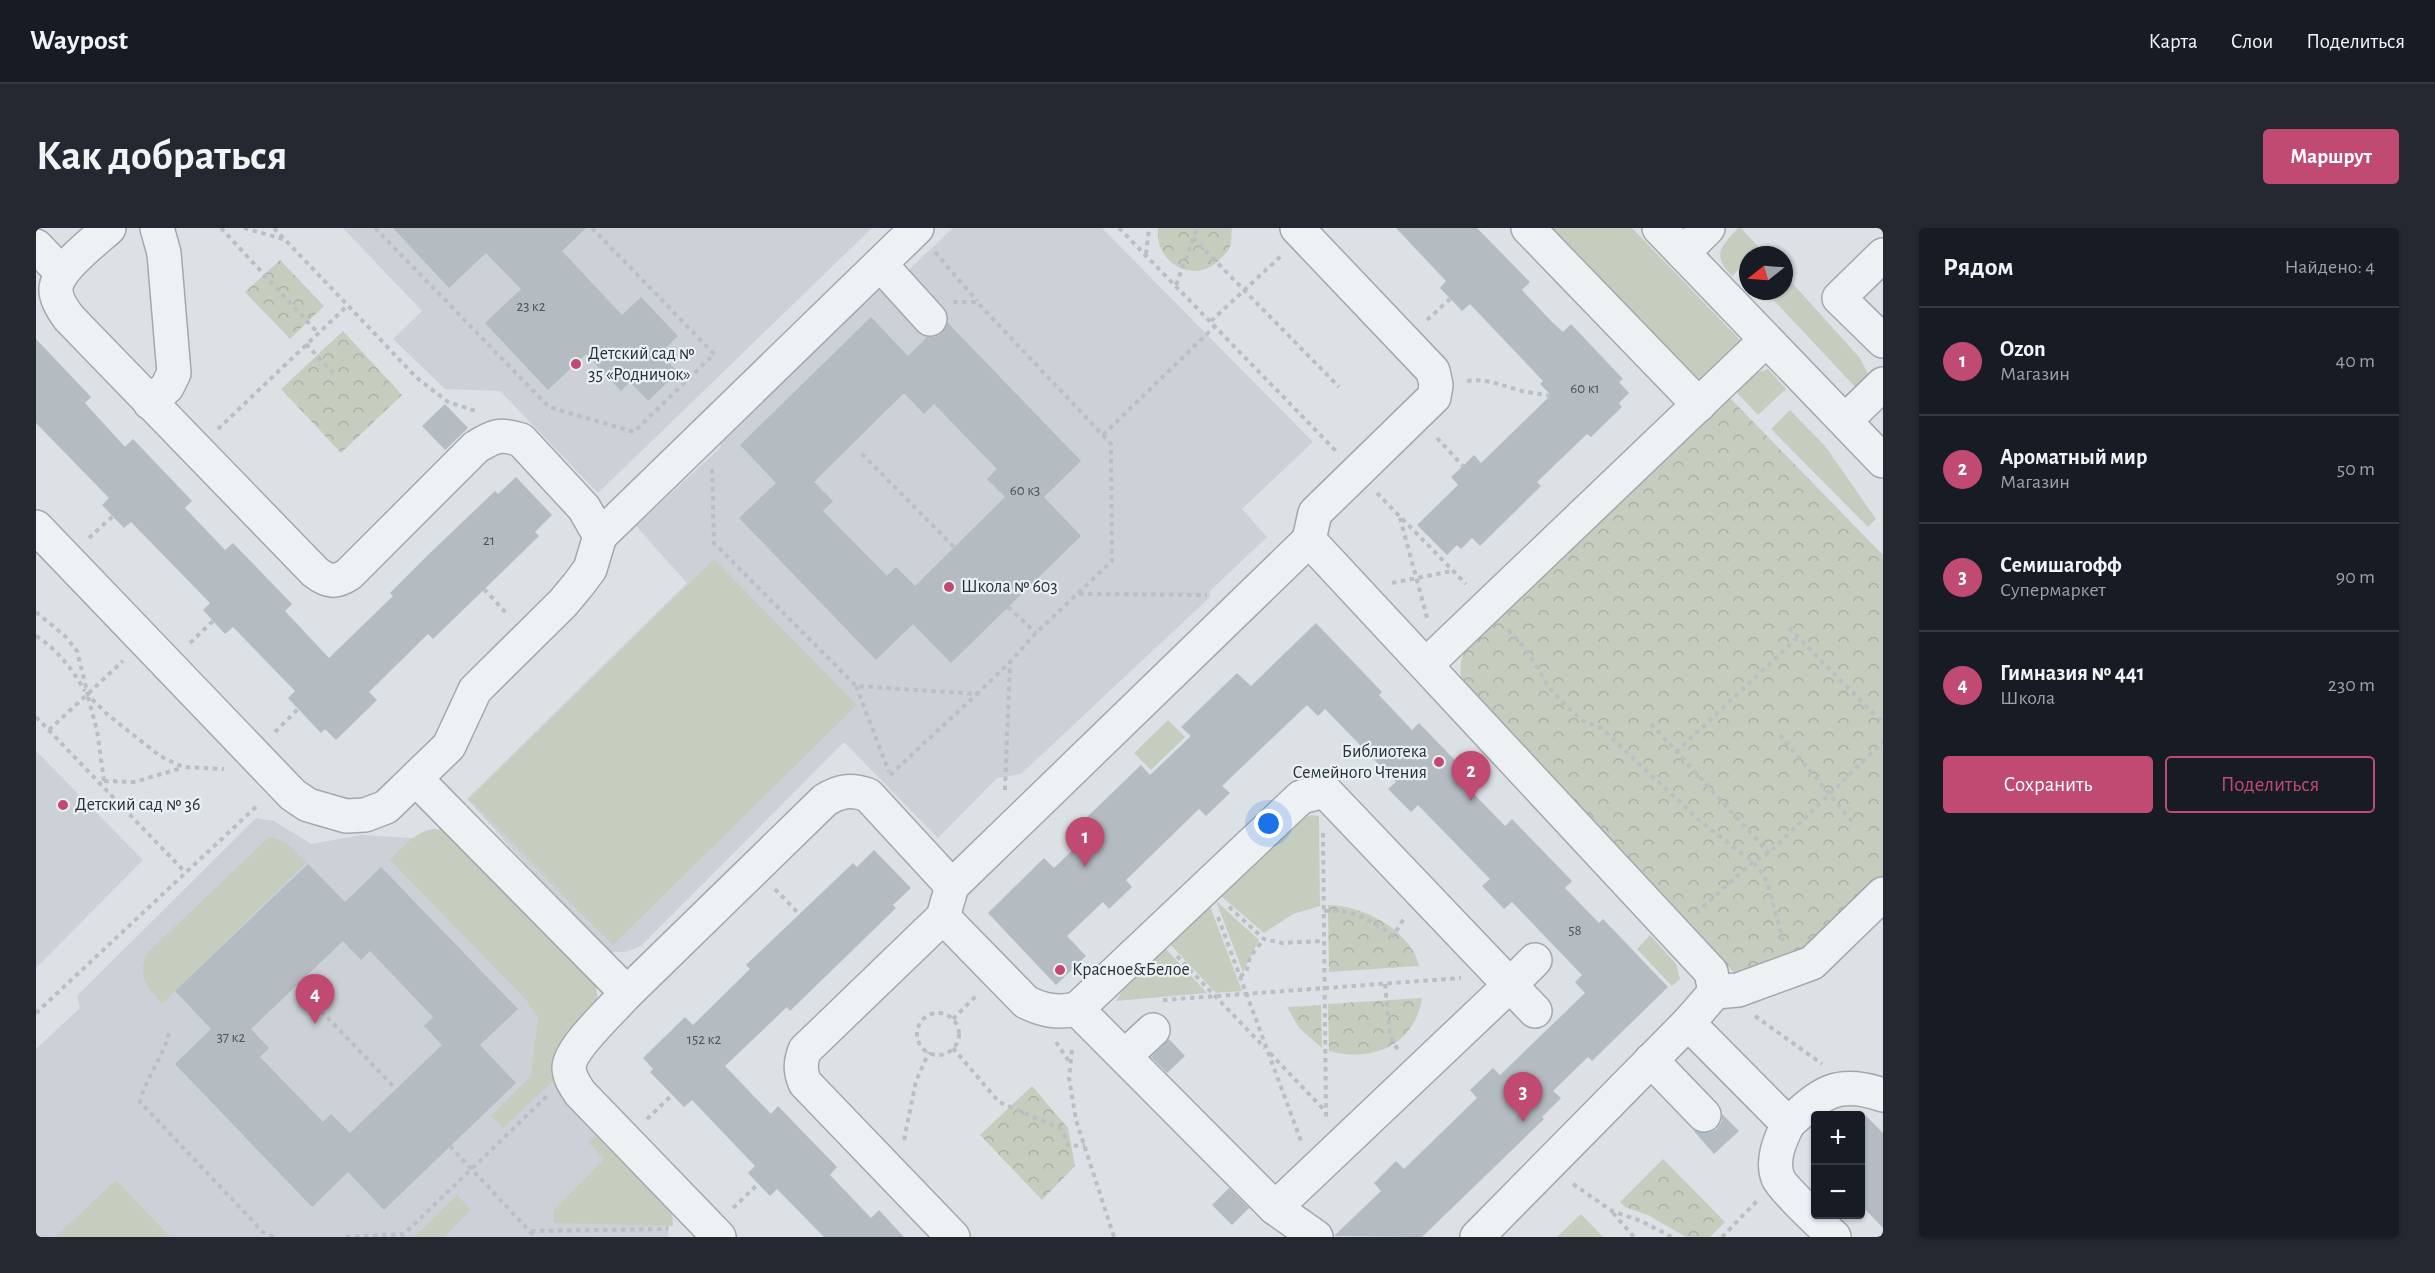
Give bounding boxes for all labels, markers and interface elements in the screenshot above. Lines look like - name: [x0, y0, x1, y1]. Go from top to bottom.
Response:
- text: Waypost: [30, 27, 128, 55]
- text: Карта: [2148, 31, 2198, 52]
- text: Слои: [2231, 31, 2273, 52]
- text: Поделиться: [2306, 31, 2405, 52]
- button: Маршрут: [2263, 129, 2399, 184]
- text: Как добраться: [36, 135, 287, 177]
- north arrow: [1739, 246, 1793, 300]
- text: Рядом: [1943, 254, 2014, 280]
- text: Найдено: 4: [2285, 257, 2375, 277]
- house number: 23 к2: [516, 299, 546, 314]
- text: Ozon: [2000, 338, 2046, 360]
- place label: Детский сад № 35 «Родничок»: [588, 345, 695, 384]
- text: 1: [1959, 351, 1966, 371]
- text: 40 m: [2336, 351, 2375, 371]
- marker: Детский сад № 35 «Родничок»: [569, 357, 583, 371]
- text: Магазин: [2000, 364, 2070, 384]
- house number: 60 к1: [1570, 381, 1600, 396]
- text: Ароматный мир: [2000, 446, 2147, 468]
- text: 2: [1958, 459, 1967, 479]
- text: 50 m: [2337, 459, 2375, 479]
- text: Магазин: [2000, 472, 2070, 492]
- house number: 60 к3: [1010, 483, 1040, 498]
- house number: 21: [483, 533, 495, 548]
- text: Семишагофф: [2000, 554, 2122, 576]
- text: 3: [1958, 567, 1967, 587]
- text: 90 m: [2336, 567, 2375, 587]
- place label: Школа № 603: [961, 578, 1058, 596]
- marker: Школа № 603: [942, 580, 956, 594]
- text: Супермаркет: [2000, 580, 2106, 600]
- text: Гимназия № 441: [2000, 662, 2145, 684]
- text: 4: [1957, 675, 1968, 695]
- text: 230 m: [2328, 675, 2375, 695]
- text: Школа: [2000, 688, 2055, 708]
- place label: Библиотека Семейного Чтения: [1293, 742, 1427, 782]
- pin: 2: [1452, 752, 1490, 801]
- marker: Библиотека Семейного Чтения: [1432, 755, 1446, 769]
- button: Сохранить: [1943, 756, 2153, 813]
- button: Поделиться: [2165, 756, 2375, 813]
- place label: Детский сад № 36: [75, 796, 200, 814]
- marker: Детский сад № 36: [56, 798, 70, 812]
- your location: [1254, 809, 1283, 838]
- pin: 1: [1066, 818, 1104, 867]
- house number: 58: [1568, 923, 1582, 938]
- place label: Красное&Белое: [1072, 961, 1190, 979]
- marker: Красное&Белое: [1053, 963, 1067, 977]
- pin: 4: [296, 974, 334, 1024]
- house number: 37 к2: [217, 1030, 245, 1045]
- house number: 152 к2: [687, 1032, 721, 1047]
- pin: 3: [1504, 1072, 1542, 1122]
- map controls: [1811, 1111, 1865, 1219]
- button: +: [1811, 1111, 1865, 1165]
- button: −: [1811, 1165, 1865, 1219]

